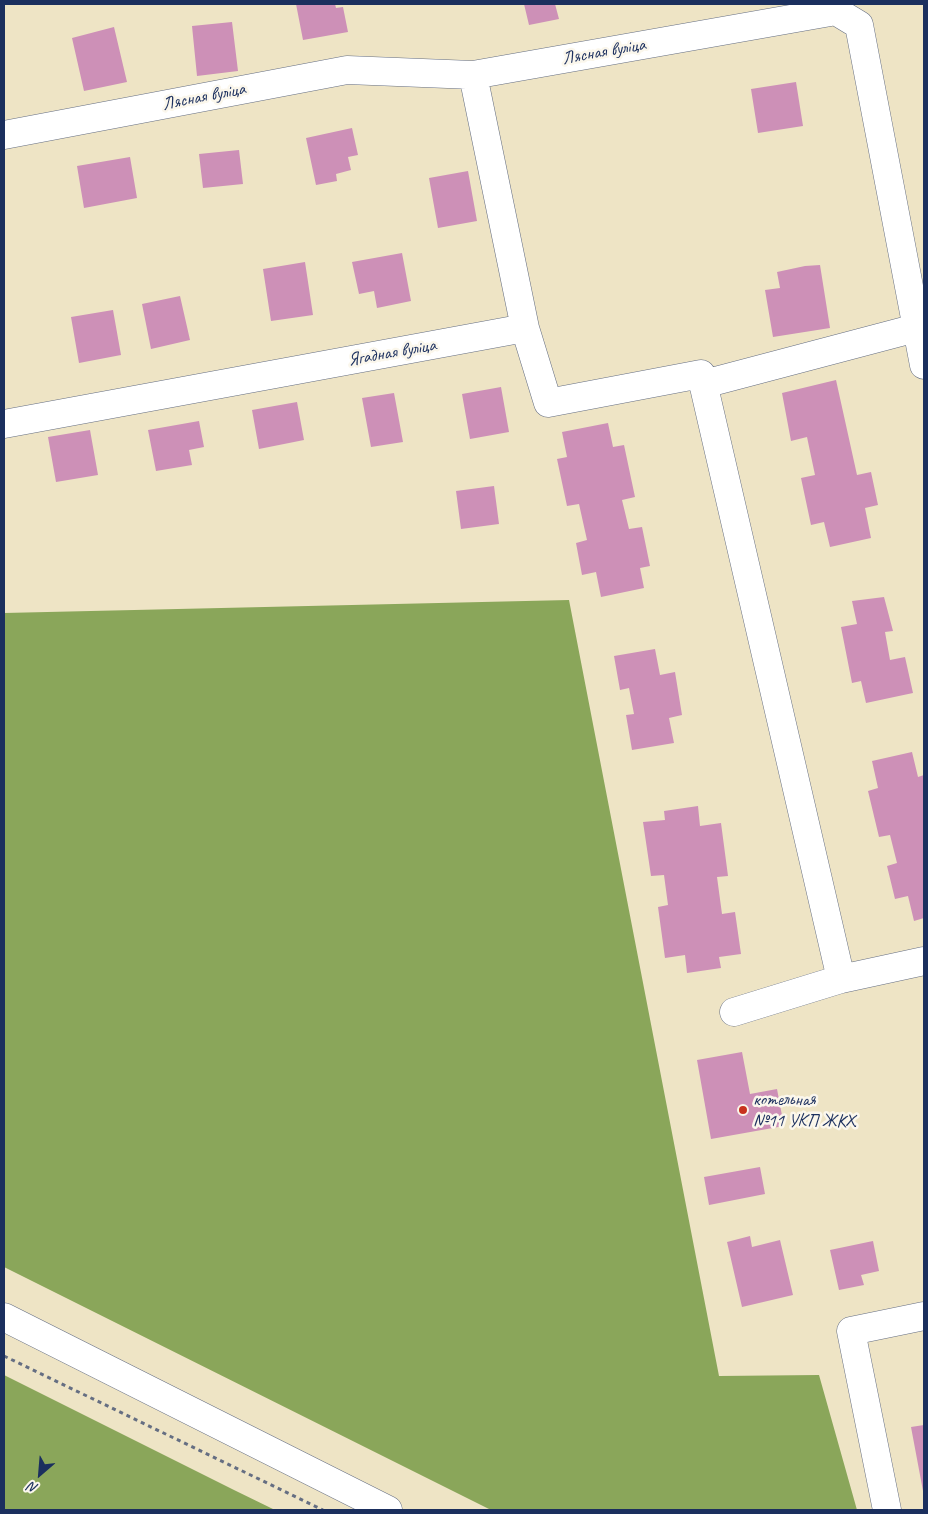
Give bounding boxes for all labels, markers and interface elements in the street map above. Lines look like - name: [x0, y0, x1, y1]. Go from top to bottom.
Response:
- street label: Лясная вуліца: [561, 34, 647, 70]
- street label: Лясная вуліца: [161, 78, 247, 116]
- street label: Ягадная вуліца: [346, 335, 438, 371]
- place label: котельная №11 УКП ЖКХ: [753, 1089, 855, 1132]
- marker: котельная №11 УКП ЖКХ: [737, 1104, 749, 1116]
- north arrow: [15, 1449, 65, 1499]
- text: N: [25, 1478, 41, 1497]

